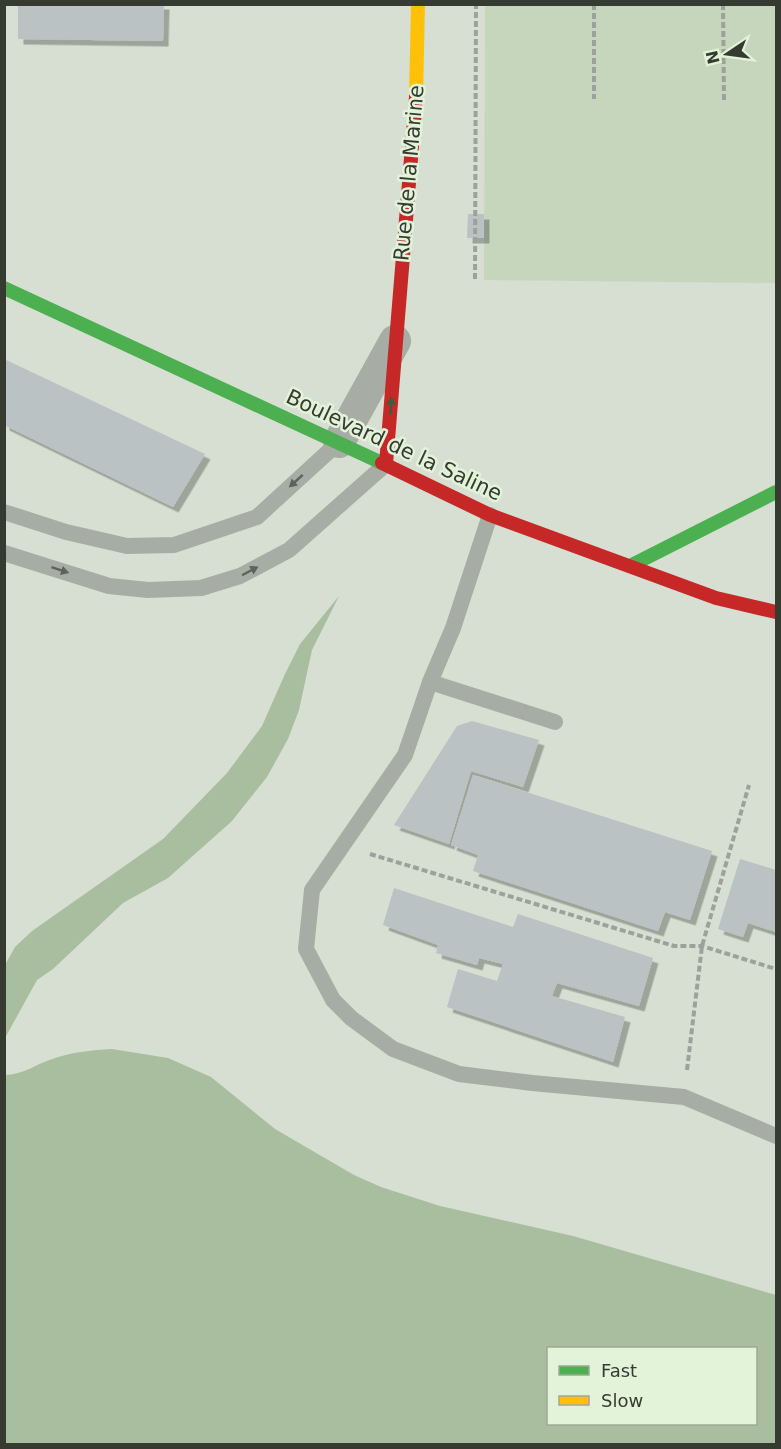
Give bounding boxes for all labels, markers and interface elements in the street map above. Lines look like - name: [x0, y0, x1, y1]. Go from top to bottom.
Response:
- north arrow: [697, 24, 757, 84]
- text: N: [702, 49, 724, 66]
- street label: Rue de la Marine: [389, 84, 429, 262]
- street label: Boulevard de la Saline: [282, 384, 506, 506]
- one-way arrow: [386, 396, 395, 415]
- one-way arrow: [289, 474, 304, 487]
- one-way arrow: [51, 566, 69, 575]
- one-way arrow: [241, 566, 258, 576]
- legend: [547, 1347, 757, 1425]
- text: Fast: [601, 1360, 637, 1381]
- text: Slow: [601, 1390, 643, 1411]

